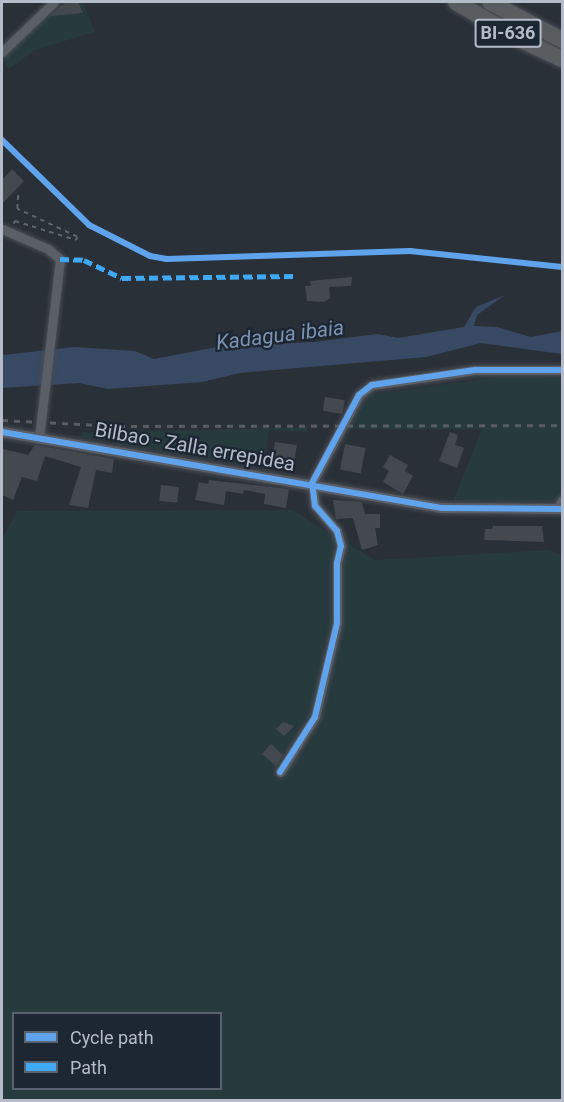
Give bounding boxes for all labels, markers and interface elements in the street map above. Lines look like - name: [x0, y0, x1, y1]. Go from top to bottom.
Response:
- road number: BI-636: [474, 18, 542, 48]
- water label: Kadagua ibaia: [215, 315, 345, 355]
- street label: Bilbao - Zalla errepidea: [93, 418, 297, 476]
- legend: [12, 1012, 222, 1090]
- text: Cycle path: [70, 1027, 154, 1048]
- text: Path: [70, 1057, 107, 1078]

